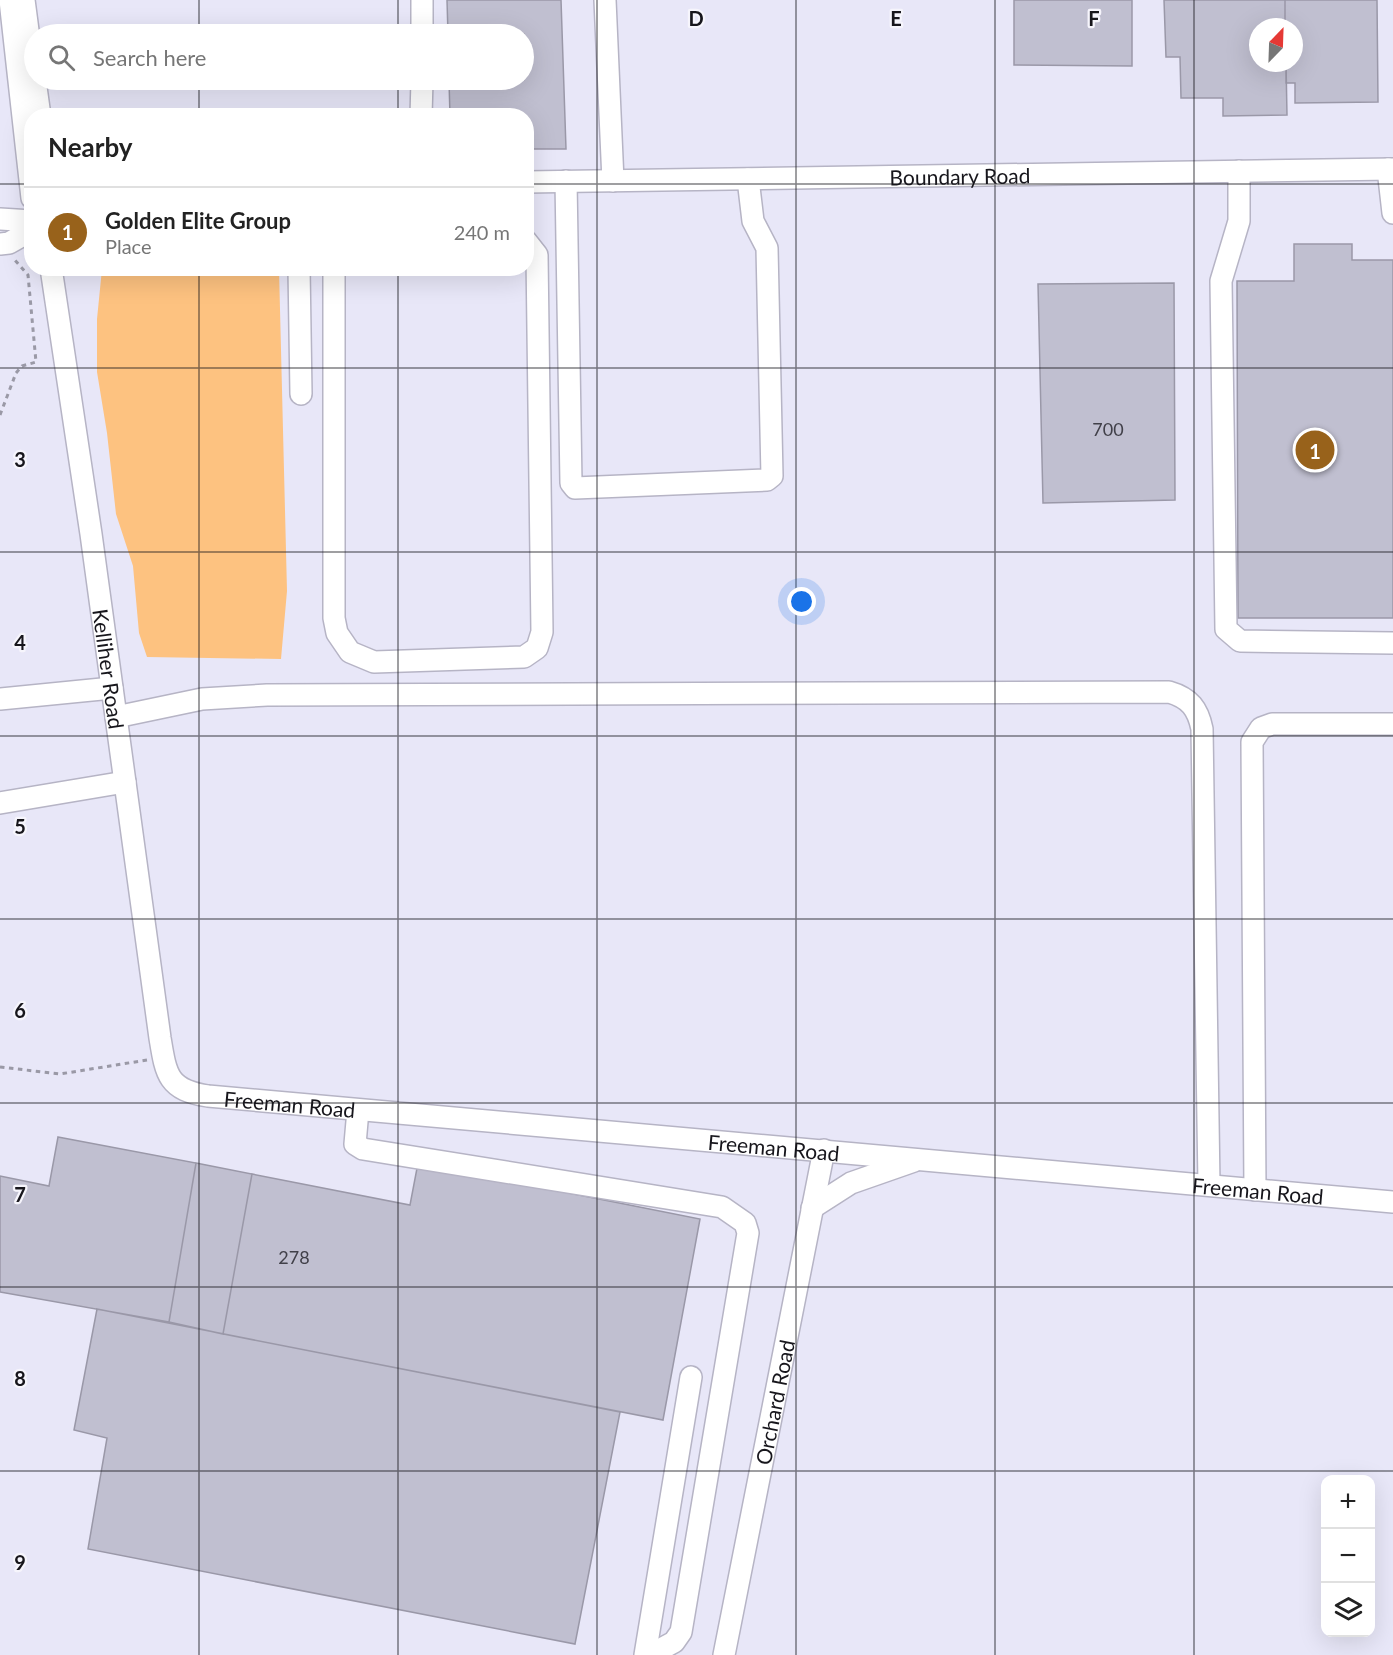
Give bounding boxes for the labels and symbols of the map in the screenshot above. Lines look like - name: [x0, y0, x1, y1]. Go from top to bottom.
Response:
- text: D: [688, 6, 704, 30]
- text: E: [890, 6, 902, 30]
- text: F: [1088, 6, 1100, 30]
- north arrow: [1249, 18, 1303, 72]
- street label: Boundary Road: [889, 162, 1031, 189]
- house number: 700: [1092, 418, 1124, 440]
- pin: 1: [1296, 428, 1334, 472]
- text: 3: [14, 447, 26, 471]
- your location: [787, 587, 816, 616]
- street label: Kelliher Road: [89, 607, 130, 730]
- text: 4: [14, 630, 26, 654]
- text: 5: [14, 814, 26, 838]
- text: 6: [14, 998, 26, 1022]
- street label: Freeman Road: [223, 1085, 357, 1122]
- street label: Freeman Road: [707, 1128, 841, 1165]
- street label: Freeman Road: [1191, 1172, 1325, 1208]
- text: 7: [14, 1182, 26, 1206]
- house number: 278: [278, 1246, 310, 1268]
- street label: Orchard Road: [750, 1337, 799, 1467]
- text: 8: [14, 1366, 26, 1390]
- text: 9: [14, 1550, 26, 1574]

